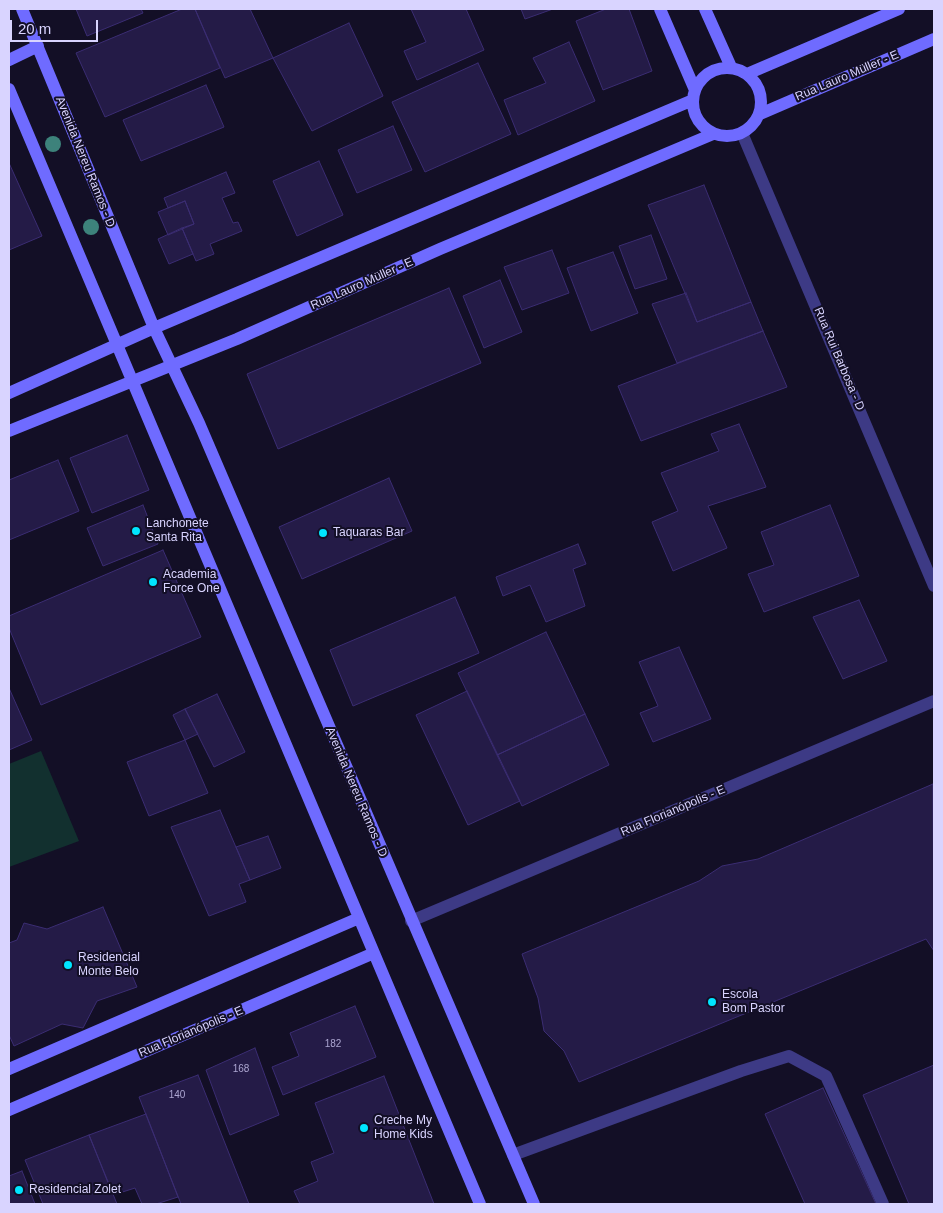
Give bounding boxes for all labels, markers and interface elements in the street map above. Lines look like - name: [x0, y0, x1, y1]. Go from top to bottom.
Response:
- scale bar: [12, 10, 100, 42]
- text: 20 m: [18, 20, 51, 37]
- street label: Rua Lauro Müller - E: [793, 48, 901, 104]
- street label: Avenida Nereu Ramos - D: [52, 94, 118, 230]
- street label: Rua Lauro Müller - E: [309, 255, 415, 313]
- street label: Rua Rui Barbosa - D: [811, 305, 867, 413]
- place label: Lanchonete Santa Rita: [146, 517, 209, 545]
- marker: Lanchonete Santa Rita: [130, 525, 142, 537]
- place label: Taquaras Bar: [333, 526, 404, 540]
- marker: Taquaras Bar: [317, 527, 329, 539]
- place label: Academia Force One: [163, 568, 220, 596]
- marker: Academia Force One: [147, 576, 159, 588]
- street label: Avenida Nereu Ramos - D: [322, 725, 390, 859]
- street label: Rua Florianópolis - E: [619, 782, 727, 840]
- place label: Residencial Monte Belo: [78, 951, 140, 979]
- marker: Residencial Monte Belo: [62, 959, 74, 971]
- place label: Escola Bom Pastor: [722, 988, 785, 1016]
- marker: Escola Bom Pastor: [706, 996, 718, 1008]
- street label: Rua Florianópolis - E: [137, 1003, 245, 1061]
- house number: 182: [325, 1038, 341, 1050]
- house number: 168: [233, 1063, 249, 1075]
- house number: 140: [169, 1089, 185, 1101]
- place label: Creche My Home Kids: [374, 1114, 433, 1142]
- marker: Creche My Home Kids: [358, 1122, 370, 1134]
- place label: Residencial Zolet: [29, 1183, 121, 1197]
- marker: Residencial Zolet: [13, 1184, 25, 1196]

